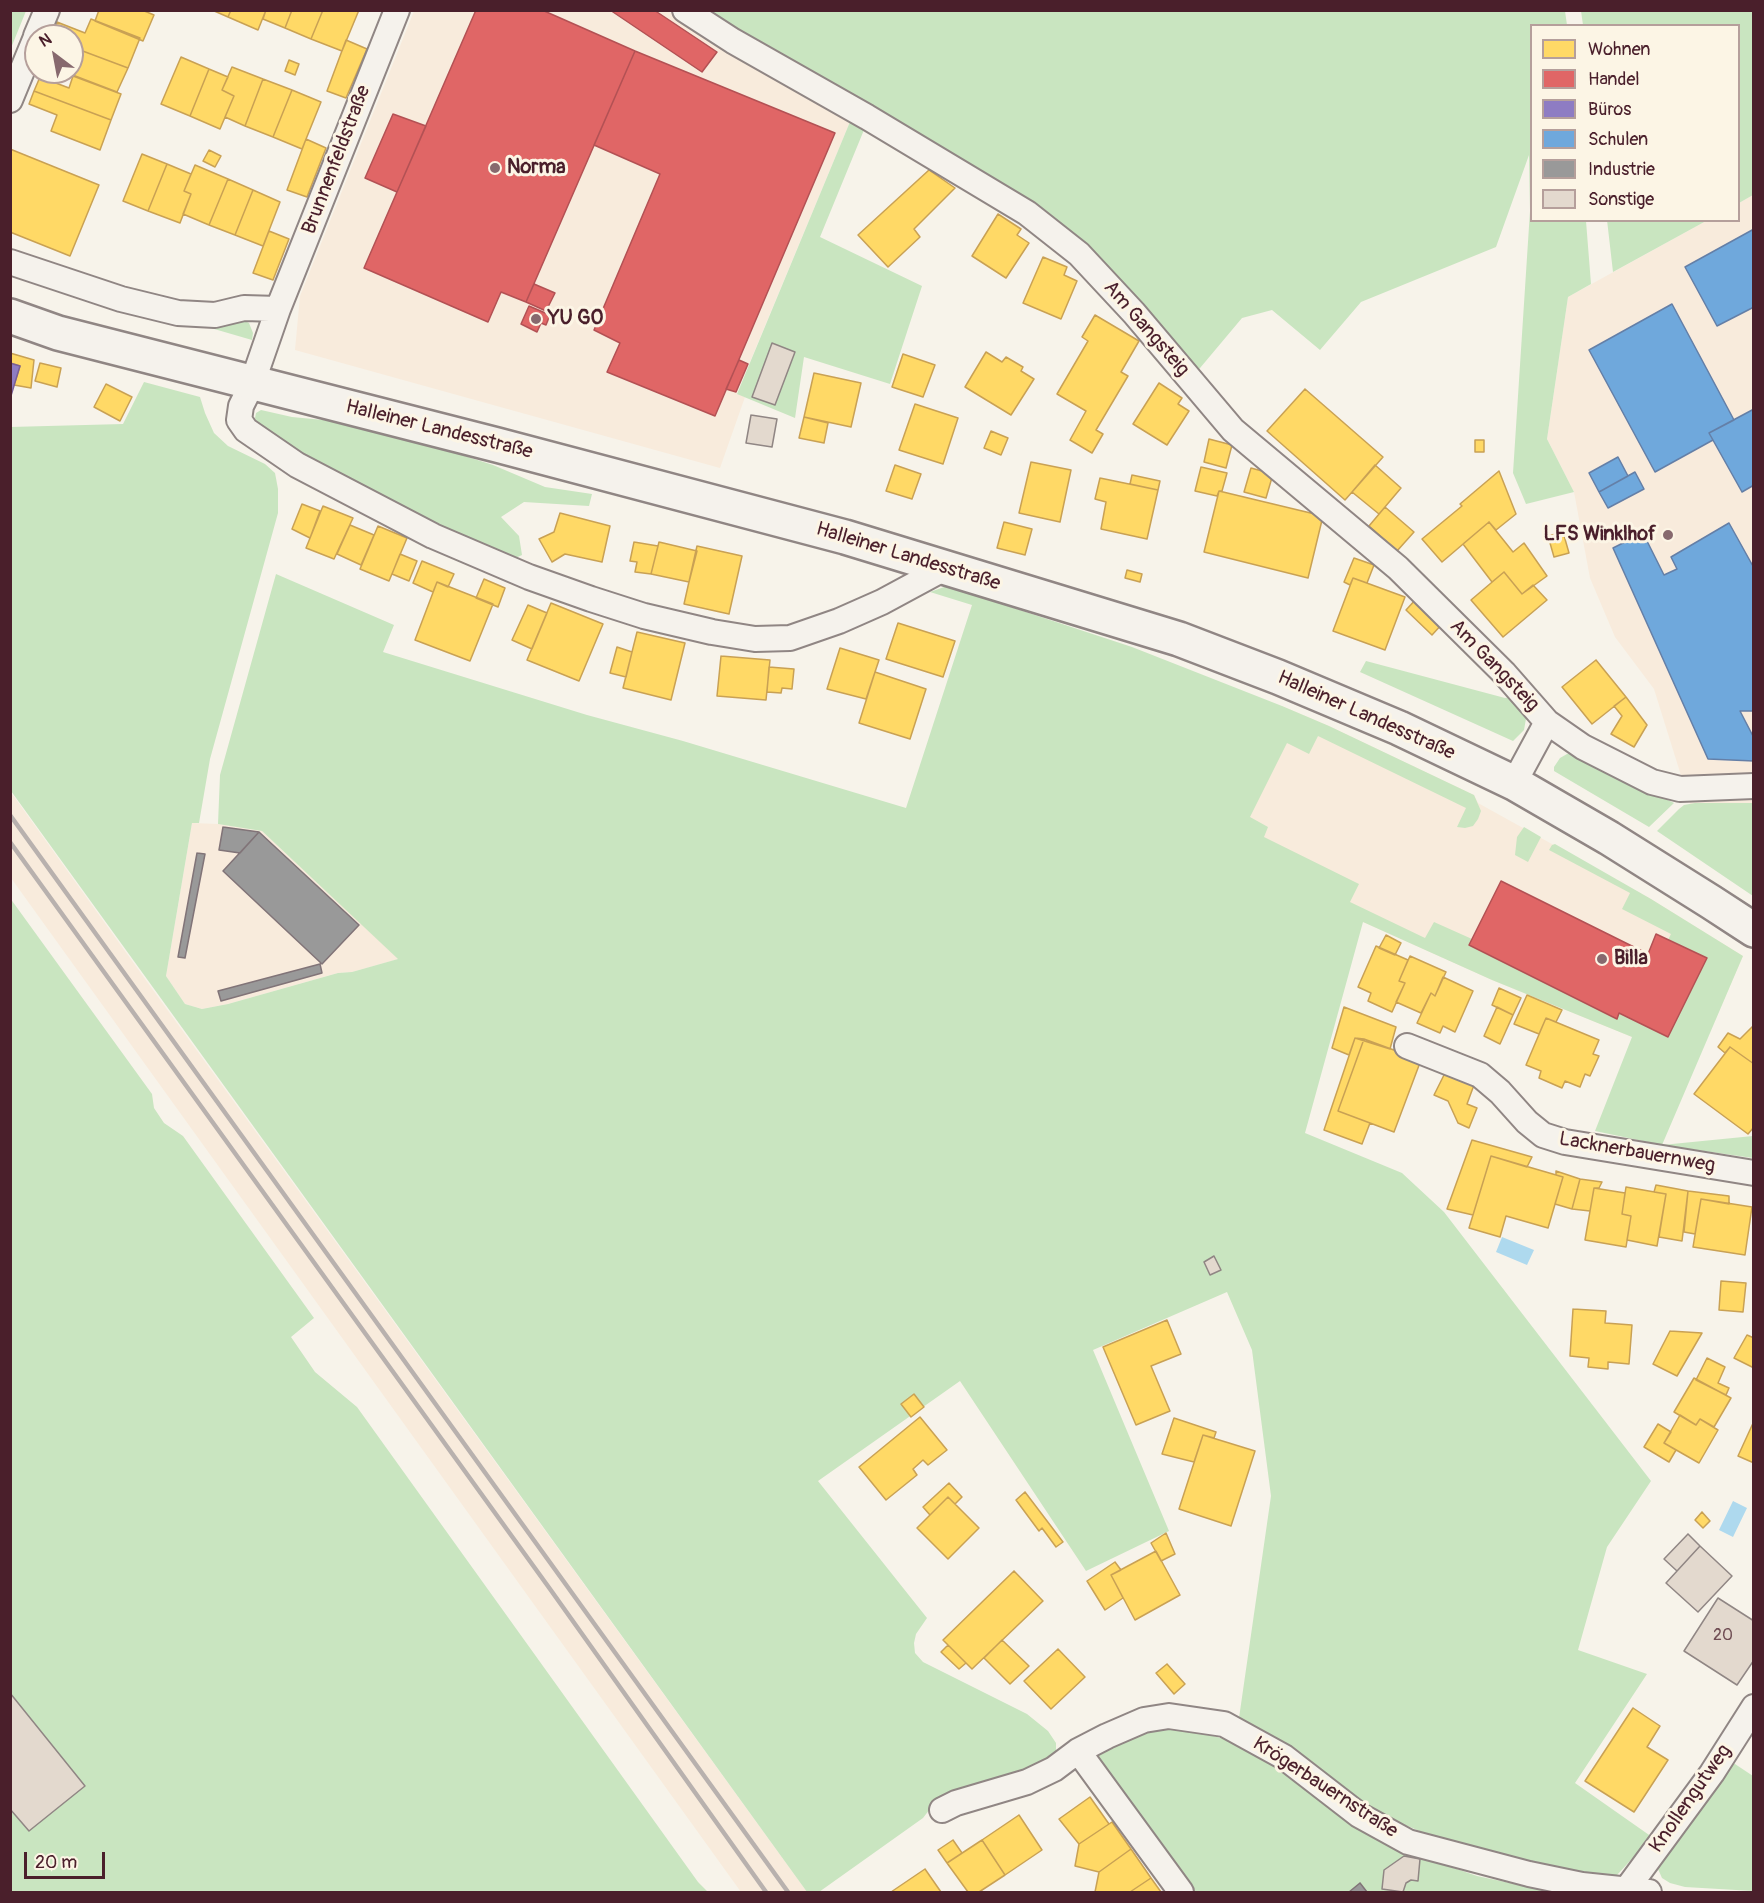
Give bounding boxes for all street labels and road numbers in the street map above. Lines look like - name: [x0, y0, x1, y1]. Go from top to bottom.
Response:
- street label: Brunnenfeldstraße: [298, 82, 376, 238]
- street label: Am Gangsteig: [1098, 276, 1194, 382]
- street label: Halleiner Landesstraße: [343, 395, 535, 465]
- street label: Halleiner Landesstraße: [813, 518, 1003, 596]
- street label: Am Gangsteig: [1444, 615, 1544, 717]
- street label: Halleiner Landesstraße: [1274, 666, 1458, 766]
- street label: Lacknerbauernweg: [1557, 1127, 1717, 1179]
- street label: Krögerbauernstraße: [1248, 1732, 1402, 1844]
- street label: Knollengutweg: [1645, 1740, 1737, 1858]

